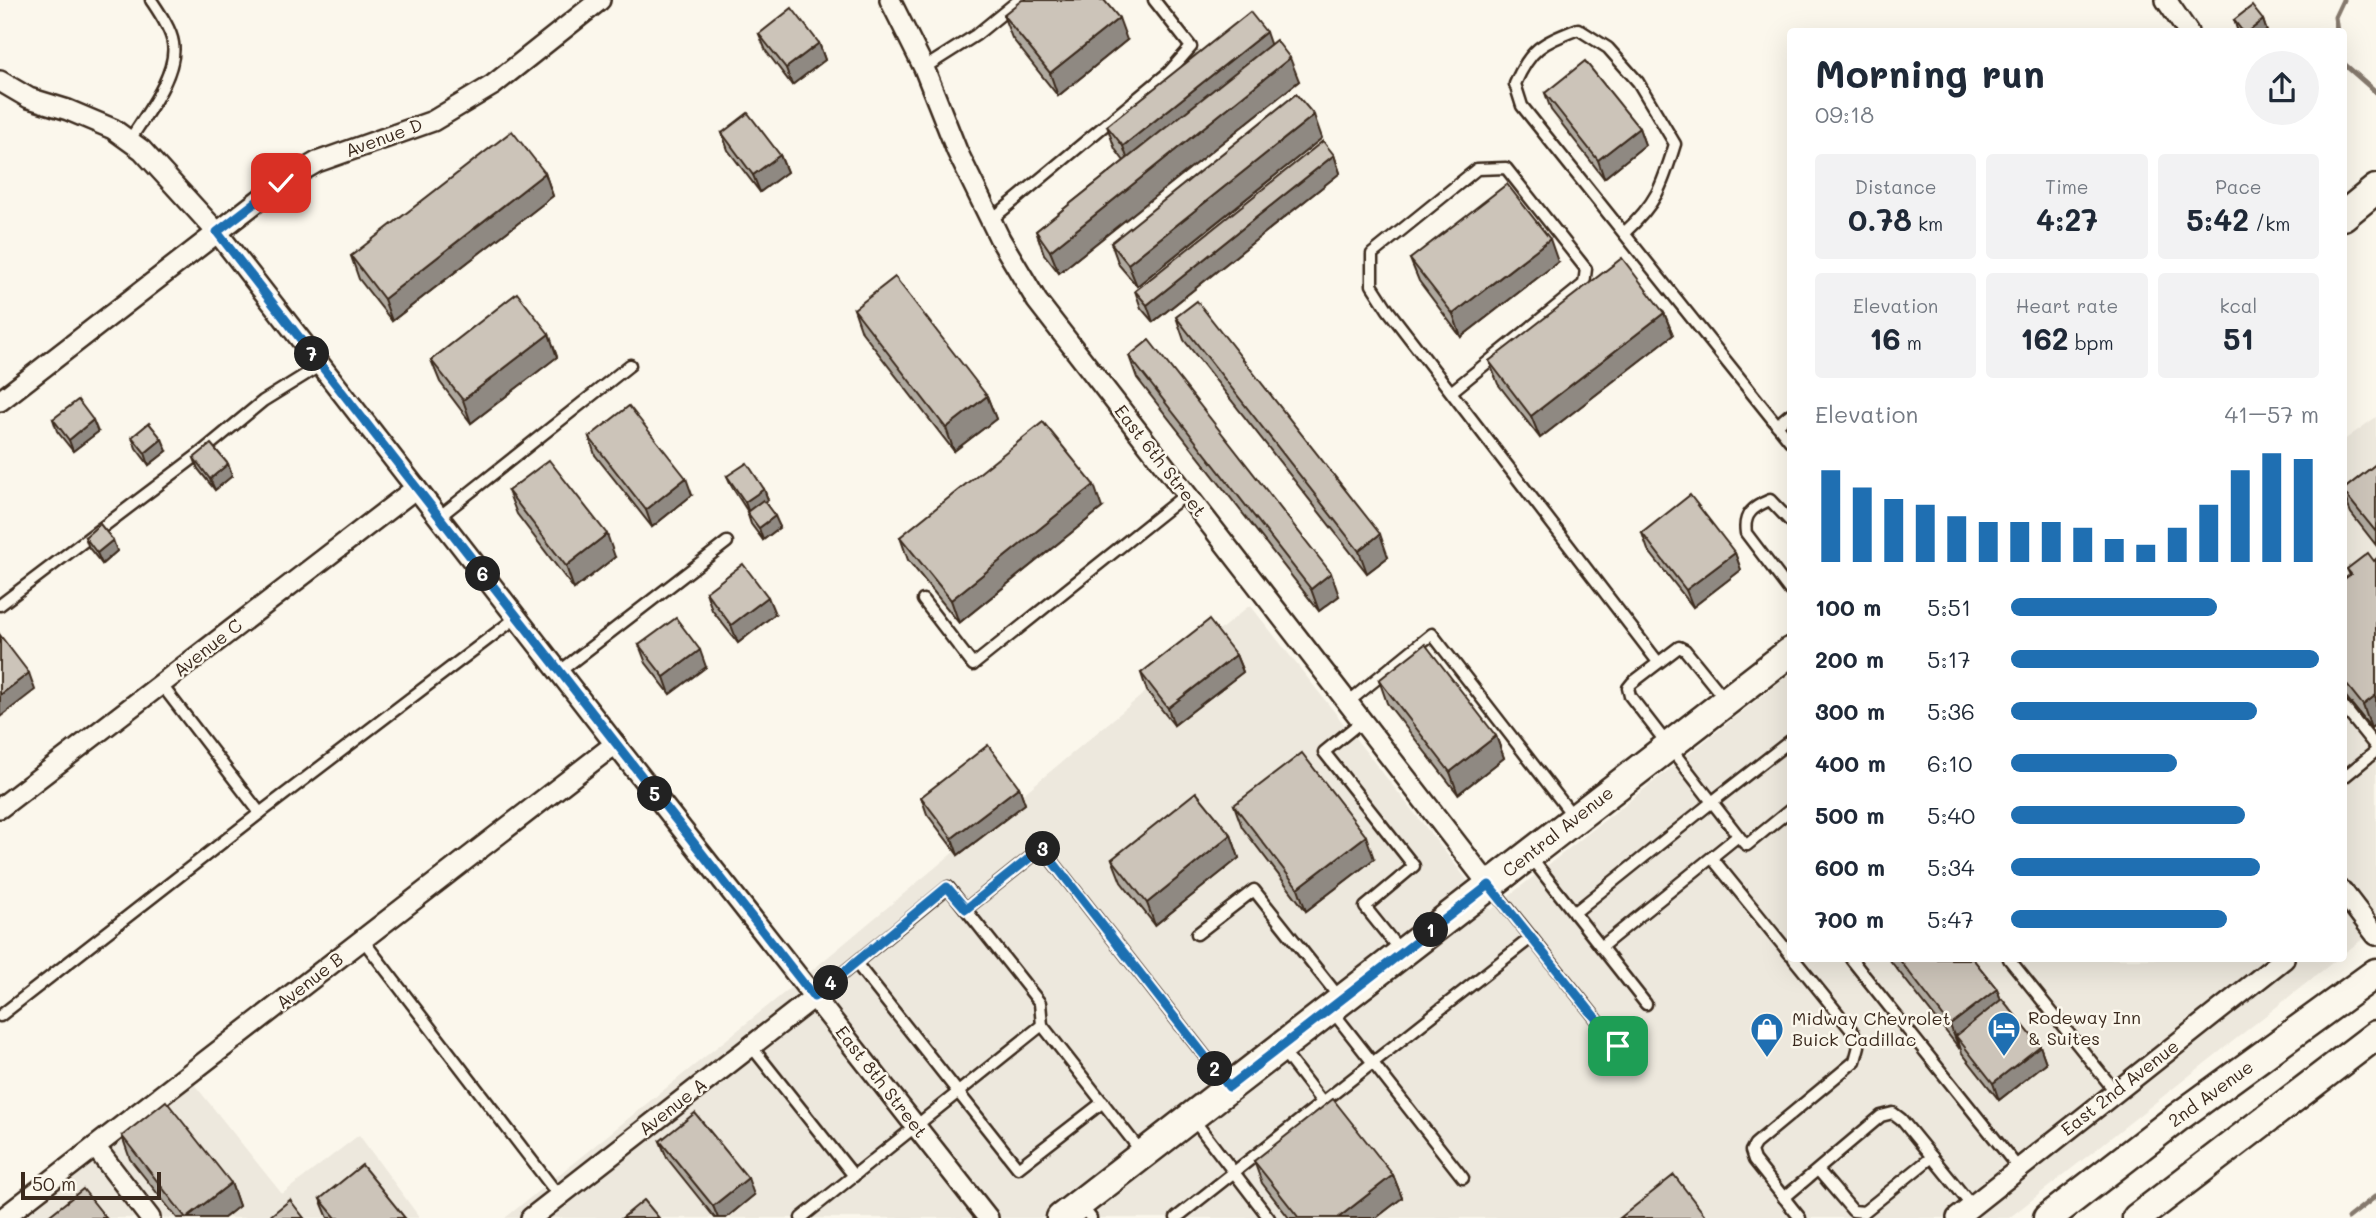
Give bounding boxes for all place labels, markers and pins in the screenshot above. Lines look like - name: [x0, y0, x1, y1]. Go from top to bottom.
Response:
- pin: [251, 153, 311, 213]
- pin: 7: [294, 336, 330, 372]
- pin: 6: [466, 556, 500, 592]
- pin: 5: [638, 776, 672, 812]
- pin: 3: [1026, 832, 1060, 866]
- pin: 1: [1414, 912, 1448, 948]
- pin: 4: [814, 965, 848, 1000]
- place label: Rodeway Inn & Suites: [2028, 1005, 2141, 1050]
- place label: Midway Chevrolet Buick Cadillac: [1792, 1006, 1951, 1051]
- hotel icon: Rodeway Inn & Suites: [1985, 1009, 2023, 1058]
- shop icon: Midway Chevrolet Buick Cadillac: [1748, 1010, 1786, 1059]
- pin: [1588, 1016, 1648, 1076]
- pin: 2: [1198, 1052, 1232, 1086]

